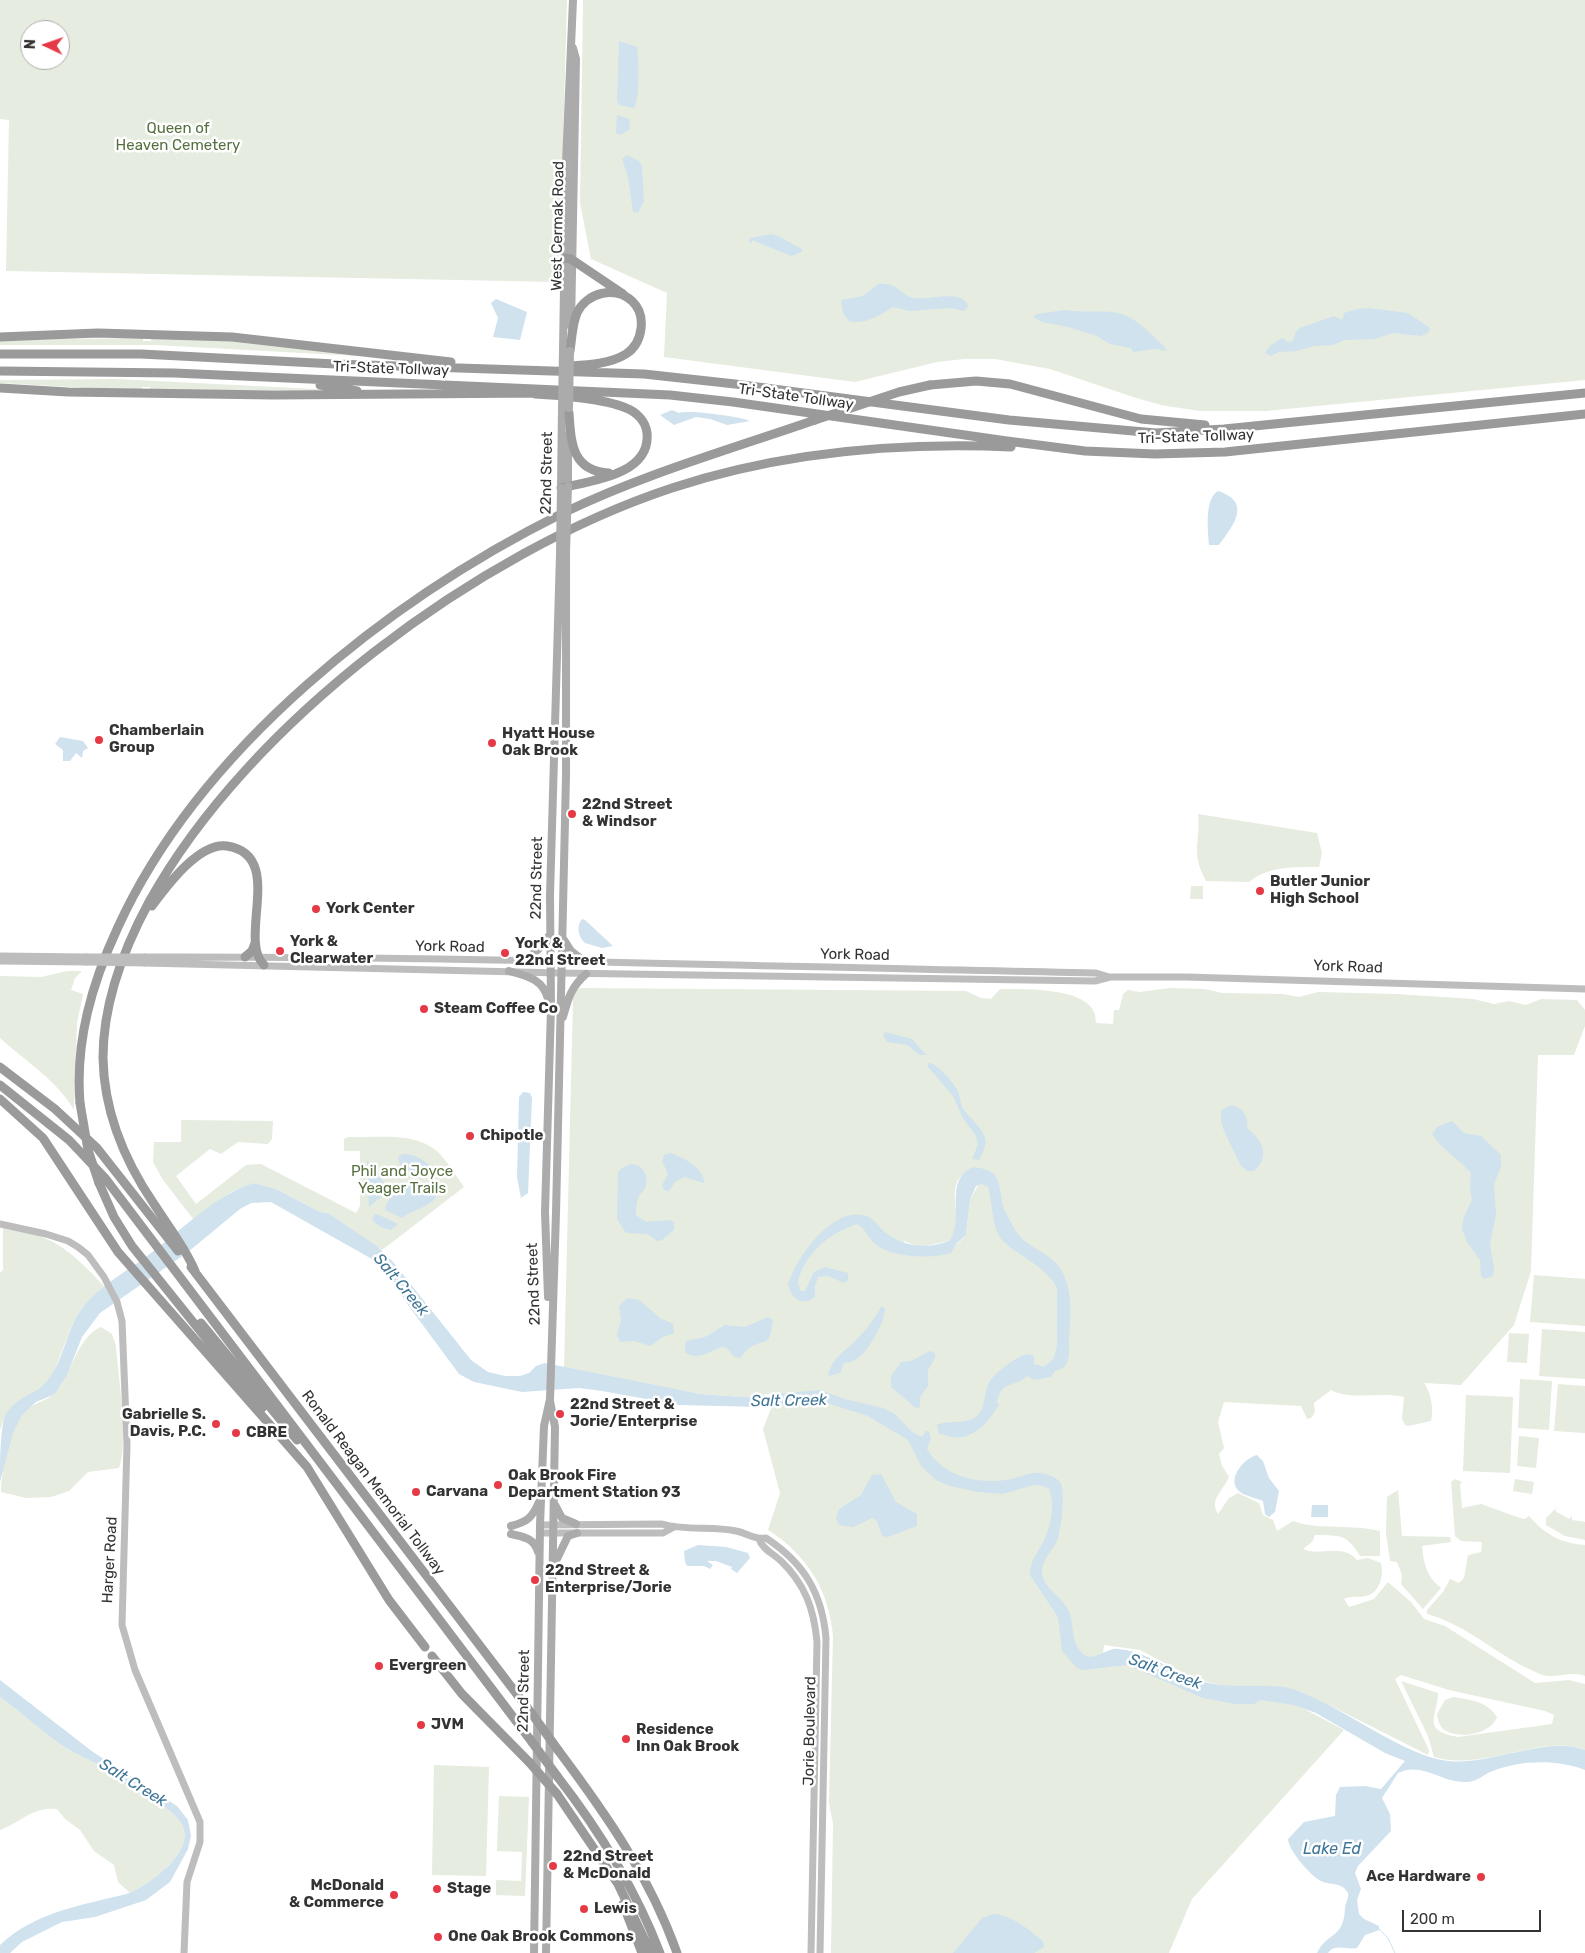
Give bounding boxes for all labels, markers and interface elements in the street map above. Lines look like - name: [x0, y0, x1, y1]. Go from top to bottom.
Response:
- north arrow: [20, 20, 70, 70]
- text: N: [22, 39, 39, 50]
- park label: Queen of Heaven Cemetery: [116, 120, 240, 155]
- street label: West Cermak Road: [548, 161, 568, 291]
- street label: Tri-State Tollway: [332, 358, 450, 380]
- street label: Tri-State Tollway: [737, 380, 855, 414]
- street label: Tri-State Tollway: [1137, 426, 1255, 448]
- street label: 22nd Street: [537, 432, 557, 514]
- place label: Chamberlain Group: [109, 722, 204, 757]
- place label: Hyatt House Oak Brook: [502, 725, 595, 760]
- marker: Chamberlain Group: [93, 734, 105, 746]
- marker: Hyatt House Oak Brook: [486, 737, 498, 749]
- place label: 22nd Street & Windsor: [582, 796, 672, 831]
- marker: 22nd Street & Windsor: [566, 808, 578, 820]
- street label: 22nd Street: [527, 837, 547, 919]
- place label: Butler Junior High School: [1270, 873, 1370, 908]
- marker: Butler Junior High School: [1254, 885, 1266, 897]
- place label: York Center: [326, 900, 415, 918]
- marker: York Center: [310, 903, 322, 915]
- place label: York & Clearwater: [290, 933, 373, 968]
- place label: York & 22nd Street: [515, 935, 605, 970]
- street label: York Road: [415, 937, 485, 957]
- marker: York & Clearwater: [274, 945, 286, 957]
- street label: York Road: [820, 945, 890, 965]
- marker: York & 22nd Street: [499, 947, 511, 959]
- street label: York Road: [1313, 957, 1383, 977]
- place label: Steam Coffee Co: [434, 1000, 558, 1018]
- marker: Steam Coffee Co: [418, 1003, 430, 1015]
- place label: Chipotle: [480, 1127, 543, 1145]
- marker: Chipotle: [464, 1130, 476, 1142]
- park label: Phil and Joyce Yeager Trails: [351, 1163, 453, 1198]
- street label: 22nd Street: [524, 1242, 544, 1326]
- water label: Salt Creek: [369, 1250, 433, 1320]
- street label: Ronald Reagan Memorial Tollway: [298, 1387, 448, 1579]
- water label: Salt Creek: [751, 1391, 827, 1411]
- place label: 22nd Street & Jorie/Enterprise: [570, 1396, 697, 1431]
- place label: Gabrielle S. Davis, P.C.: [122, 1406, 206, 1441]
- marker: 22nd Street & Jorie/Enterprise: [554, 1408, 566, 1420]
- marker: Gabrielle S. Davis, P.C.: [210, 1418, 222, 1430]
- place label: CBRE: [246, 1424, 287, 1442]
- marker: CBRE: [230, 1427, 242, 1439]
- place label: Oak Brook Fire Department Station 93: [508, 1467, 681, 1502]
- marker: Oak Brook Fire Department Station 93: [492, 1479, 504, 1491]
- place label: Carvana: [426, 1483, 488, 1501]
- marker: Carvana: [410, 1486, 422, 1498]
- street label: Harger Road: [99, 1516, 121, 1604]
- place label: 22nd Street & Enterprise/Jorie: [545, 1562, 672, 1597]
- marker: 22nd Street & Enterprise/Jorie: [529, 1574, 541, 1586]
- street label: 22nd Street: [514, 1650, 534, 1732]
- water label: Salt Creek: [1126, 1650, 1204, 1694]
- place label: Evergreen: [389, 1657, 466, 1675]
- marker: Evergreen: [373, 1660, 385, 1672]
- street label: Jorie Boulevard: [800, 1676, 820, 1786]
- place label: JVM: [431, 1716, 464, 1734]
- marker: JVM: [415, 1719, 427, 1731]
- place label: Residence Inn Oak Brook: [636, 1721, 739, 1756]
- marker: Residence Inn Oak Brook: [620, 1733, 632, 1745]
- water label: Salt Creek: [96, 1755, 170, 1811]
- water label: Lake Ed: [1303, 1839, 1361, 1859]
- place label: 22nd Street & McDonald: [563, 1848, 653, 1883]
- marker: 22nd Street & McDonald: [547, 1860, 559, 1872]
- place label: Ace Hardware: [1366, 1868, 1471, 1886]
- marker: Ace Hardware: [1475, 1871, 1487, 1883]
- place label: McDonald & Commerce: [289, 1877, 384, 1912]
- place label: Stage: [447, 1880, 491, 1898]
- marker: Stage: [431, 1883, 443, 1895]
- marker: McDonald & Commerce: [388, 1889, 400, 1901]
- place label: Lewis: [594, 1900, 637, 1918]
- scale bar: [1405, 1900, 1544, 1932]
- marker: Lewis: [578, 1903, 590, 1915]
- text: 200 m: [1410, 1910, 1455, 1928]
- place label: One Oak Brook Commons: [448, 1928, 634, 1946]
- marker: One Oak Brook Commons: [432, 1931, 444, 1943]

